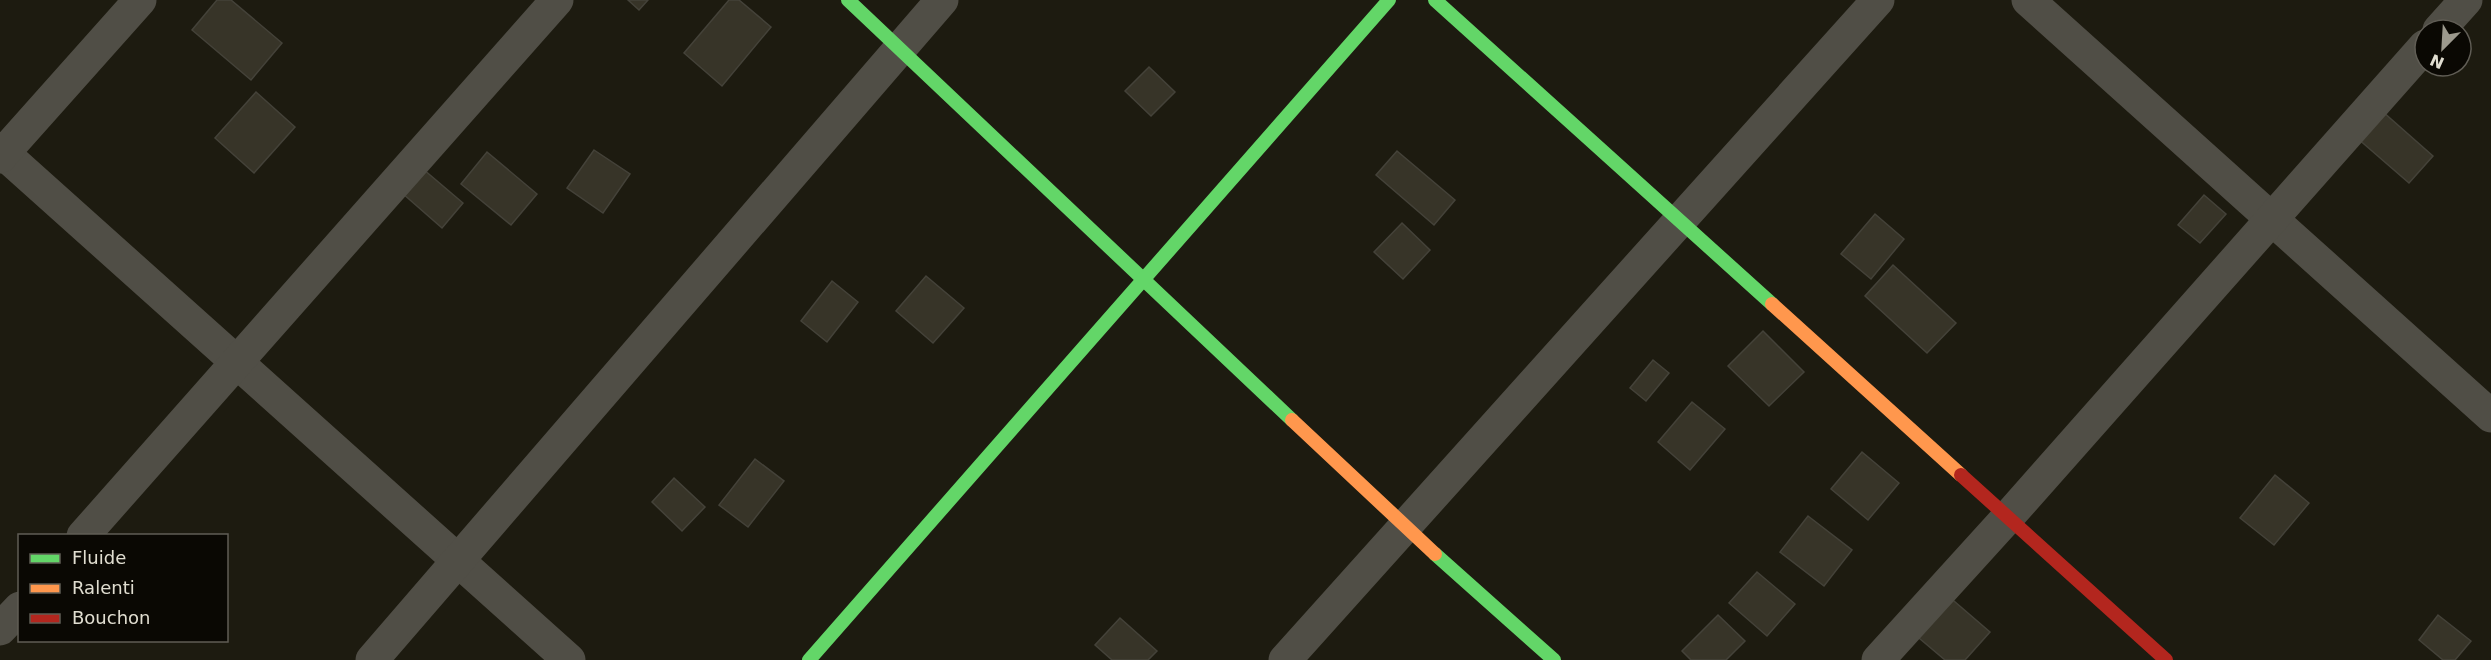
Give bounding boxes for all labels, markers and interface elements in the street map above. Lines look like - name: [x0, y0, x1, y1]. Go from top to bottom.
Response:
- north arrow: [2413, 18, 2473, 78]
- text: N: [2427, 50, 2447, 73]
- legend: [18, 534, 228, 642]
- text: Fluide: [72, 547, 126, 568]
- text: Ralenti: [72, 577, 135, 598]
- text: Bouchon: [72, 607, 151, 628]

